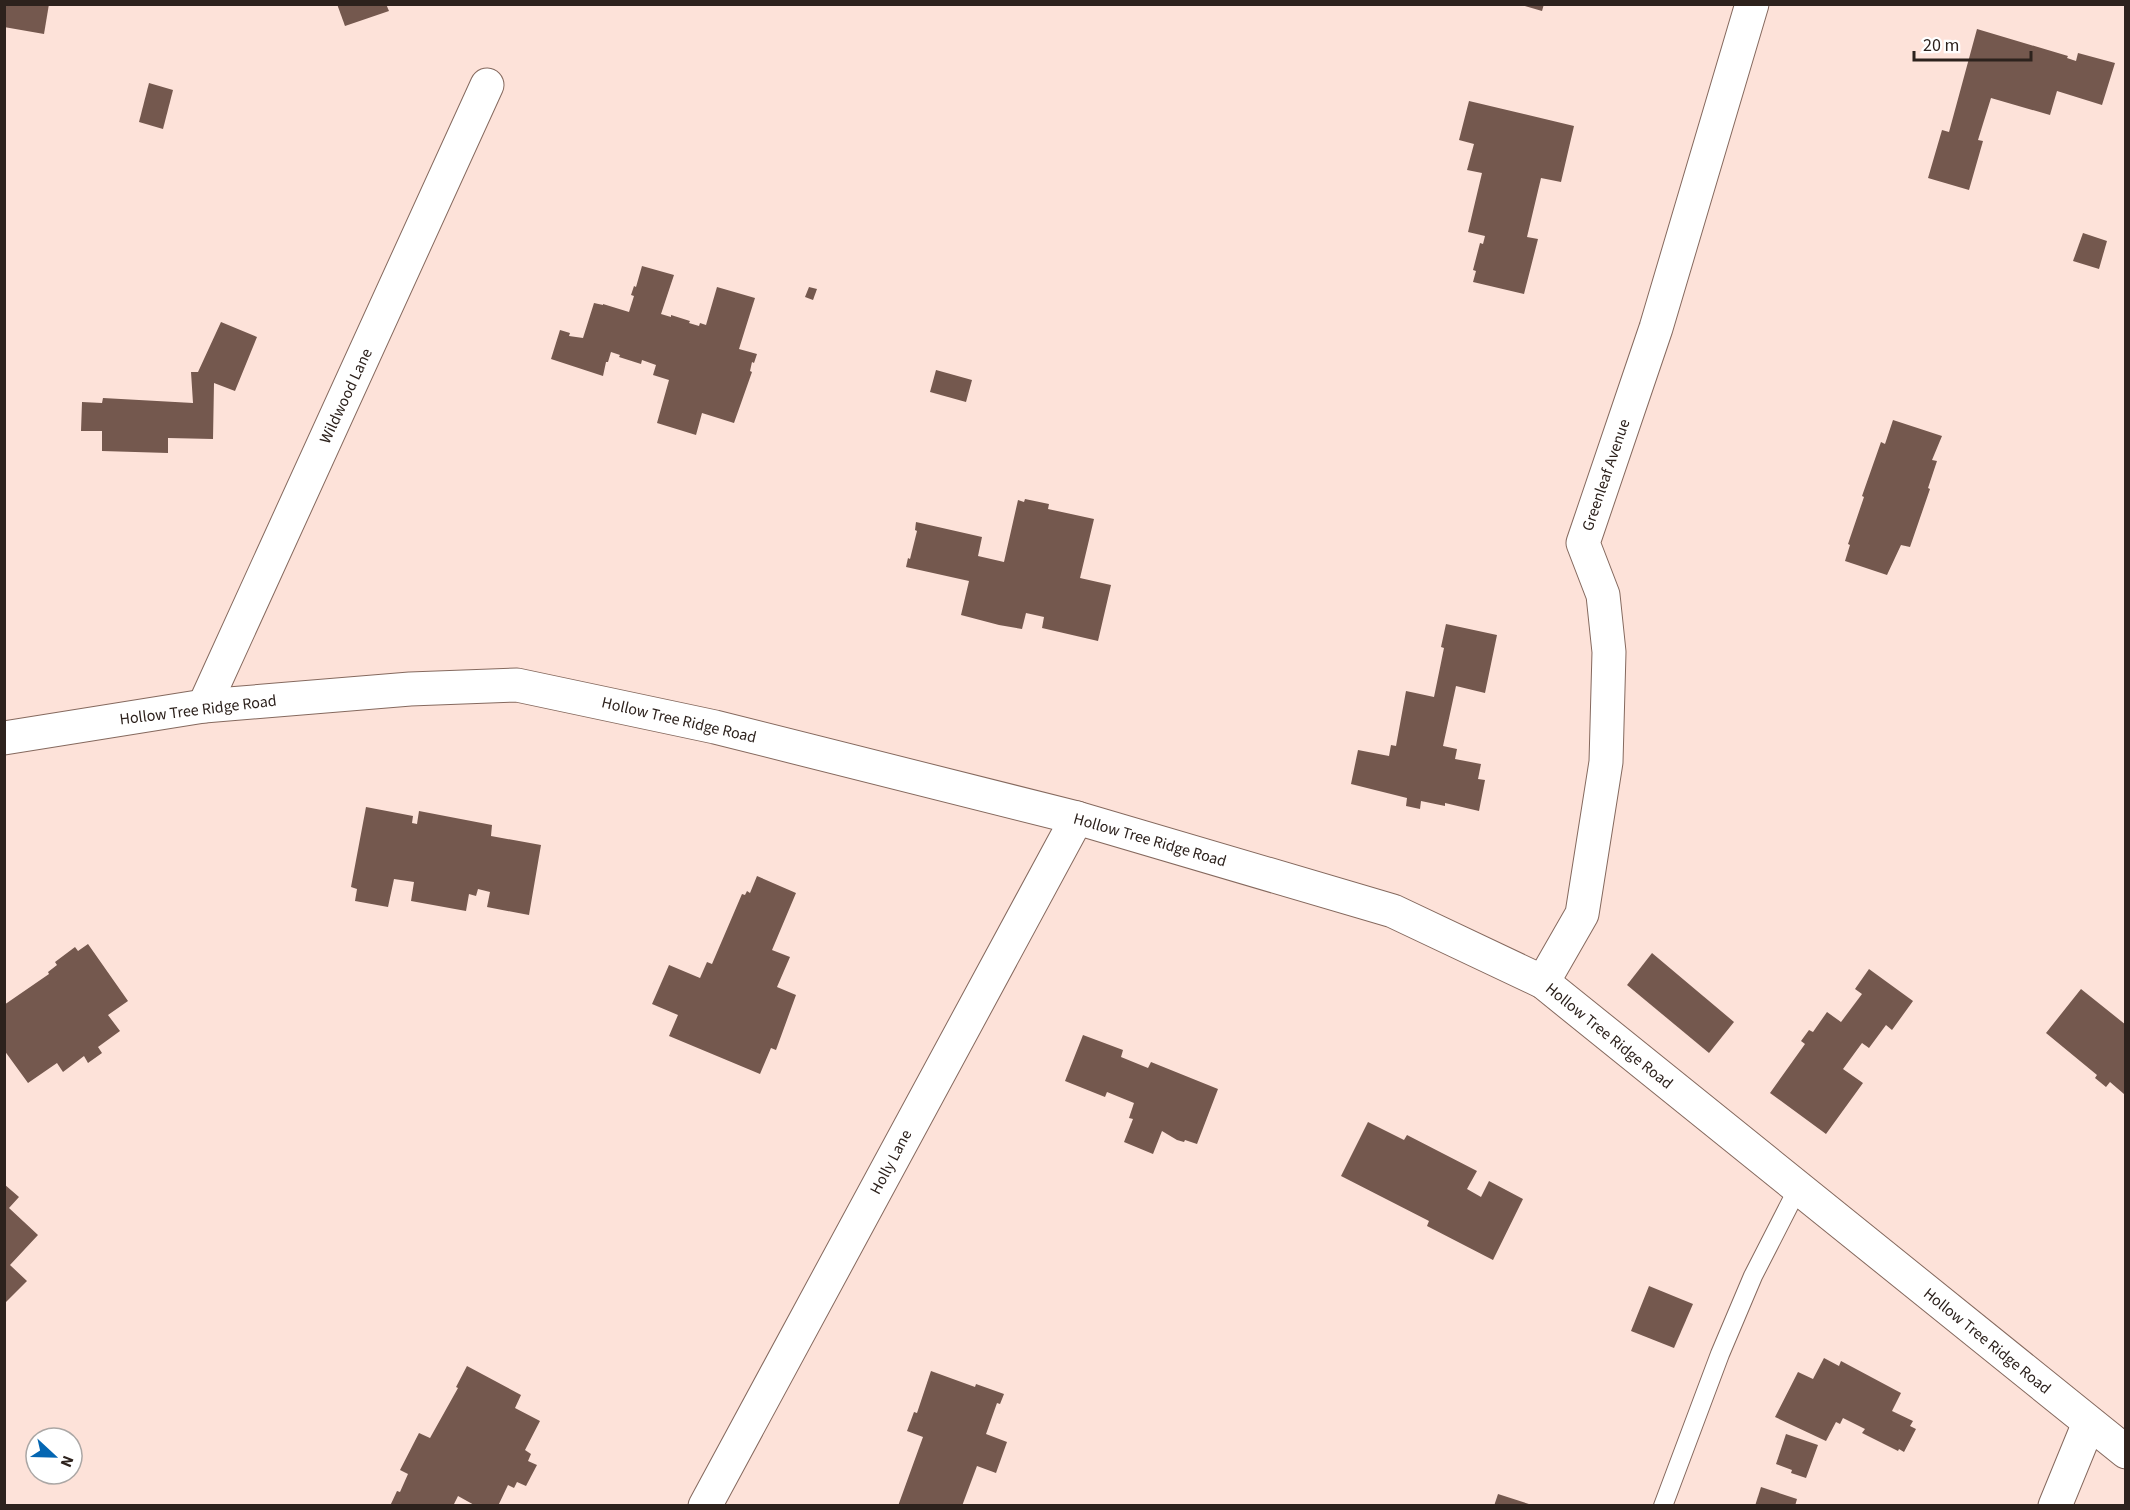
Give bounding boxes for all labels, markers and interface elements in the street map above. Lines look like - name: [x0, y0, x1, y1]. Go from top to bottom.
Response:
- scale bar: [1914, 24, 2031, 62]
- text: 20 m: [1923, 33, 1959, 58]
- street label: Wildwood Lane: [314, 345, 378, 447]
- street label: Greenleaf Avenue: [1577, 416, 1635, 534]
- street label: Hollow Tree Ridge Road: [118, 689, 278, 731]
- street label: Hollow Tree Ridge Road: [599, 691, 759, 749]
- street label: Hollow Tree Ridge Road: [1071, 808, 1229, 872]
- street label: Hollow Tree Ridge Road: [1541, 978, 1677, 1094]
- street label: Holly Lane: [865, 1126, 917, 1198]
- street label: Hollow Tree Ridge Road: [1919, 1283, 2055, 1399]
- north arrow: [24, 1426, 84, 1486]
- text: N: [55, 1452, 79, 1470]

